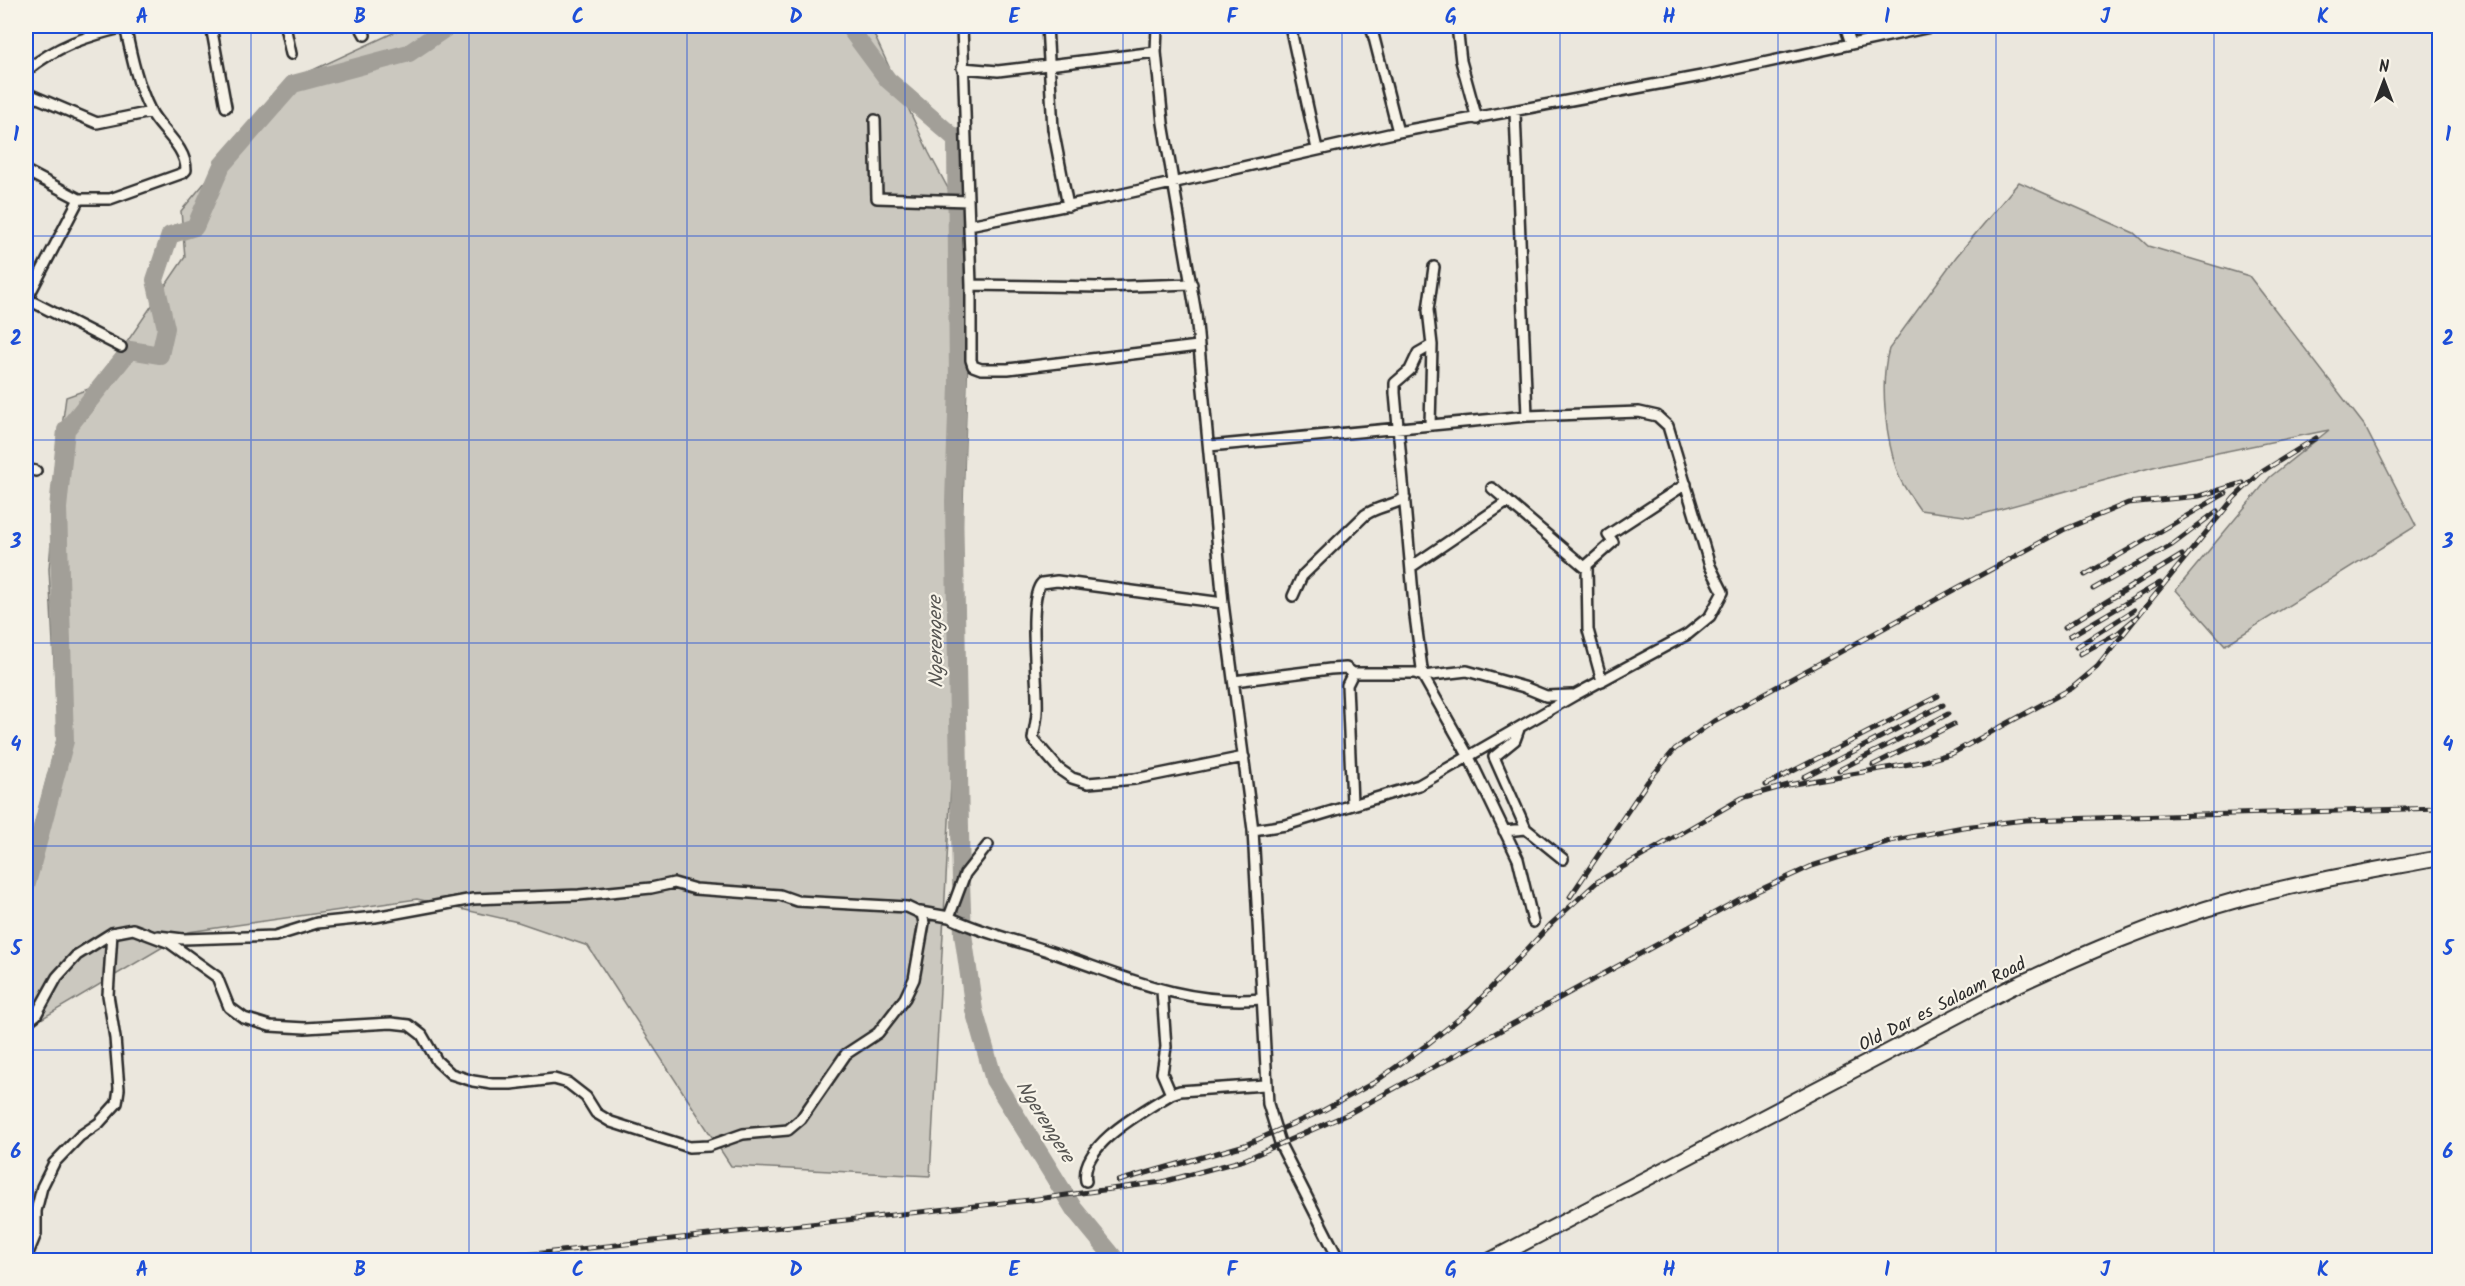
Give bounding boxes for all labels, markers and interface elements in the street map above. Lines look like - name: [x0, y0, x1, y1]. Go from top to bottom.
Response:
- text: A: [136, 2, 148, 34]
- text: B: [354, 2, 366, 34]
- text: C: [572, 2, 584, 34]
- text: D: [789, 2, 803, 34]
- text: E: [1008, 2, 1020, 34]
- text: F: [1227, 2, 1239, 34]
- text: G: [1445, 2, 1457, 34]
- text: H: [1662, 2, 1676, 34]
- text: I: [1884, 2, 1890, 34]
- text: J: [2100, 2, 2111, 34]
- text: K: [2317, 2, 2329, 34]
- north arrow: [2354, 51, 2414, 111]
- text: N: [2379, 55, 2389, 80]
- text: 1: [13, 120, 19, 152]
- text: 1: [2445, 120, 2451, 152]
- text: 2: [10, 324, 22, 356]
- text: 2: [2442, 324, 2454, 356]
- text: 3: [10, 527, 22, 559]
- text: 3: [2442, 527, 2454, 559]
- water label: Ngerengere: [920, 593, 954, 688]
- text: 4: [11, 730, 22, 762]
- text: 4: [2443, 730, 2454, 762]
- text: 5: [10, 934, 23, 966]
- text: 5: [2442, 934, 2455, 966]
- street label: Old Dar es Salaam Road: [1854, 950, 2032, 1060]
- water label: Ngerengere: [1006, 1074, 1083, 1171]
- text: 6: [11, 1137, 22, 1169]
- text: 6: [2443, 1137, 2454, 1169]
- text: A: [136, 1255, 148, 1286]
- text: B: [354, 1255, 366, 1286]
- text: C: [572, 1255, 584, 1286]
- text: D: [789, 1255, 803, 1286]
- text: E: [1008, 1255, 1020, 1286]
- text: F: [1227, 1255, 1239, 1286]
- text: G: [1445, 1255, 1457, 1286]
- text: H: [1662, 1255, 1676, 1286]
- text: I: [1884, 1255, 1890, 1286]
- text: J: [2100, 1255, 2111, 1286]
- text: K: [2317, 1255, 2329, 1286]

